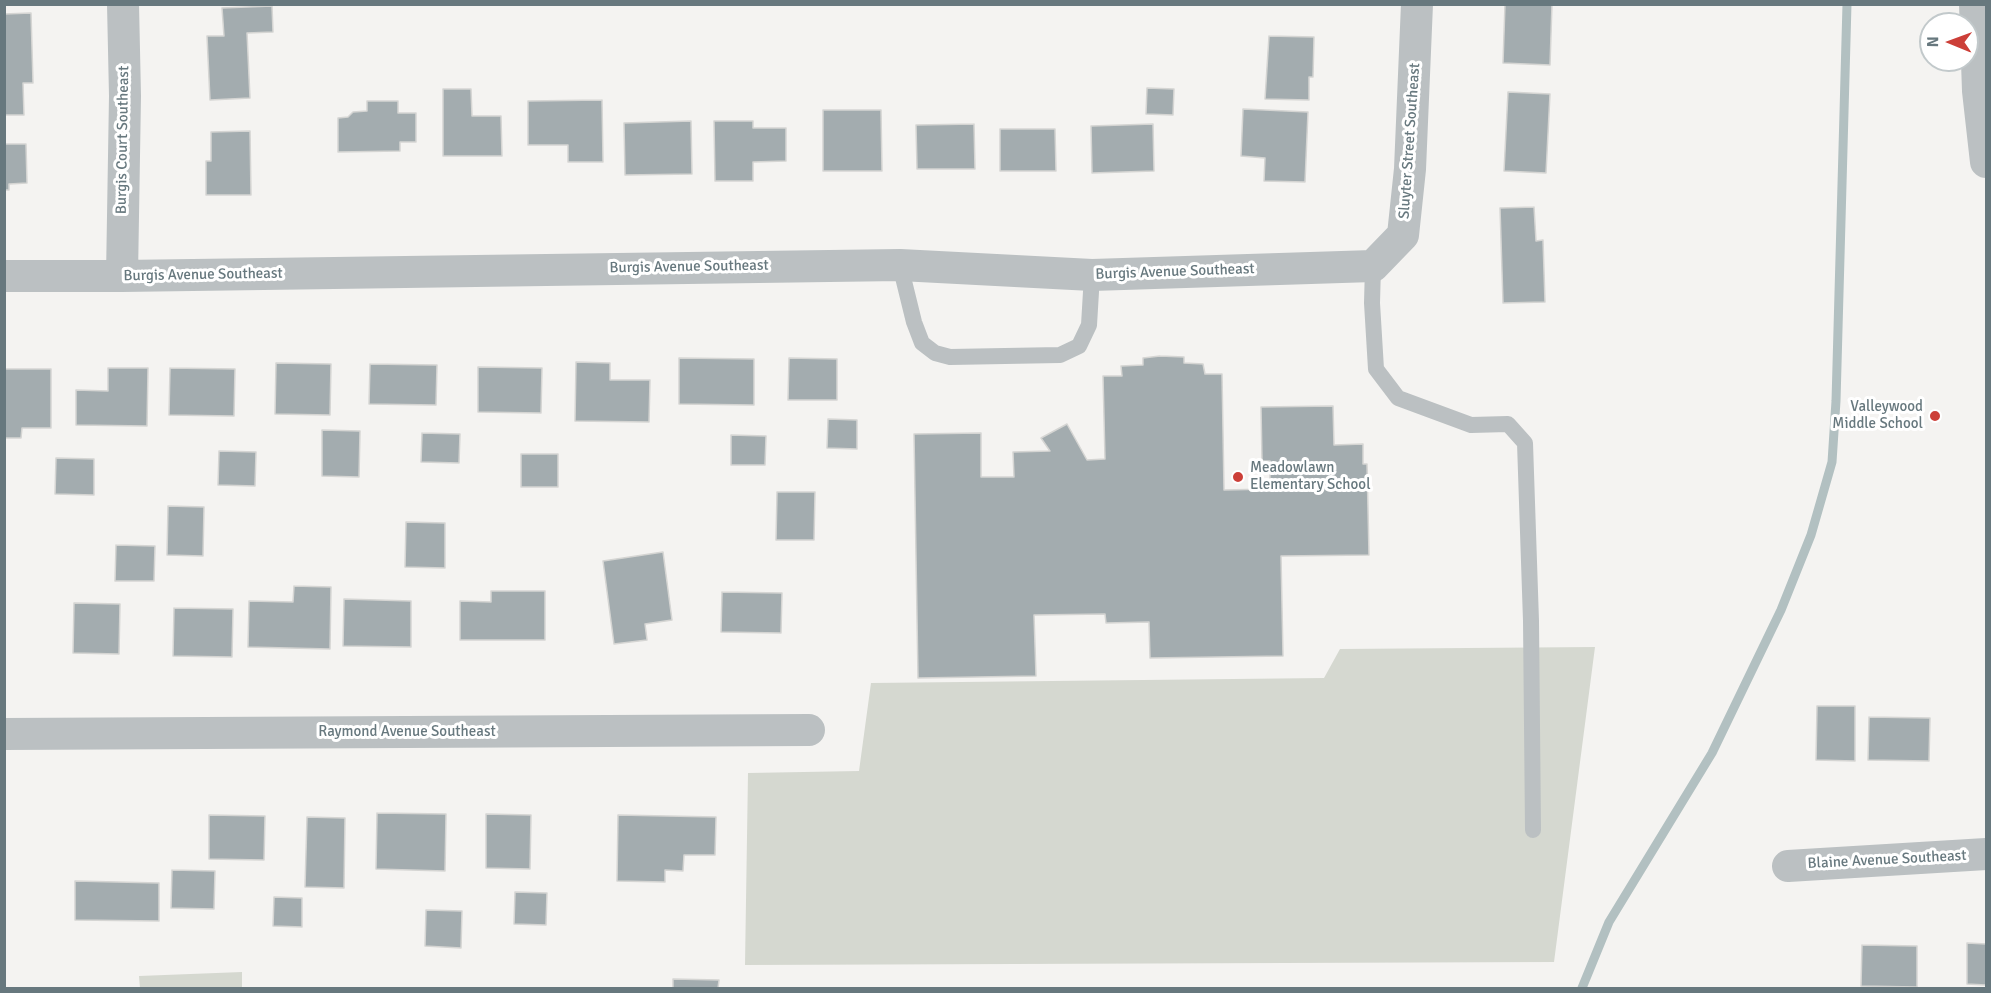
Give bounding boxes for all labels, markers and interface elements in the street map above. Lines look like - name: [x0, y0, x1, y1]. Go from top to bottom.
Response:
- north arrow: [1919, 12, 1979, 72]
- text: N: [1923, 36, 1943, 47]
- street label: Sluyter Street Southeast: [1396, 62, 1424, 220]
- street label: Burgis Court Southeast: [113, 66, 133, 214]
- street label: Burgis Avenue Southeast: [609, 257, 769, 277]
- street label: Burgis Avenue Southeast: [1095, 260, 1255, 284]
- street label: Burgis Avenue Southeast: [123, 265, 283, 285]
- place label: Valleywood Middle School: [1832, 398, 1923, 433]
- marker: Valleywood Middle School: [1928, 409, 1942, 423]
- place label: Meadowlawn Elementary School: [1250, 459, 1371, 494]
- marker: Meadowlawn Elementary School: [1231, 470, 1245, 484]
- street label: Raymond Avenue Southeast: [318, 723, 496, 741]
- street label: Blaine Avenue Southeast: [1807, 847, 1967, 873]

